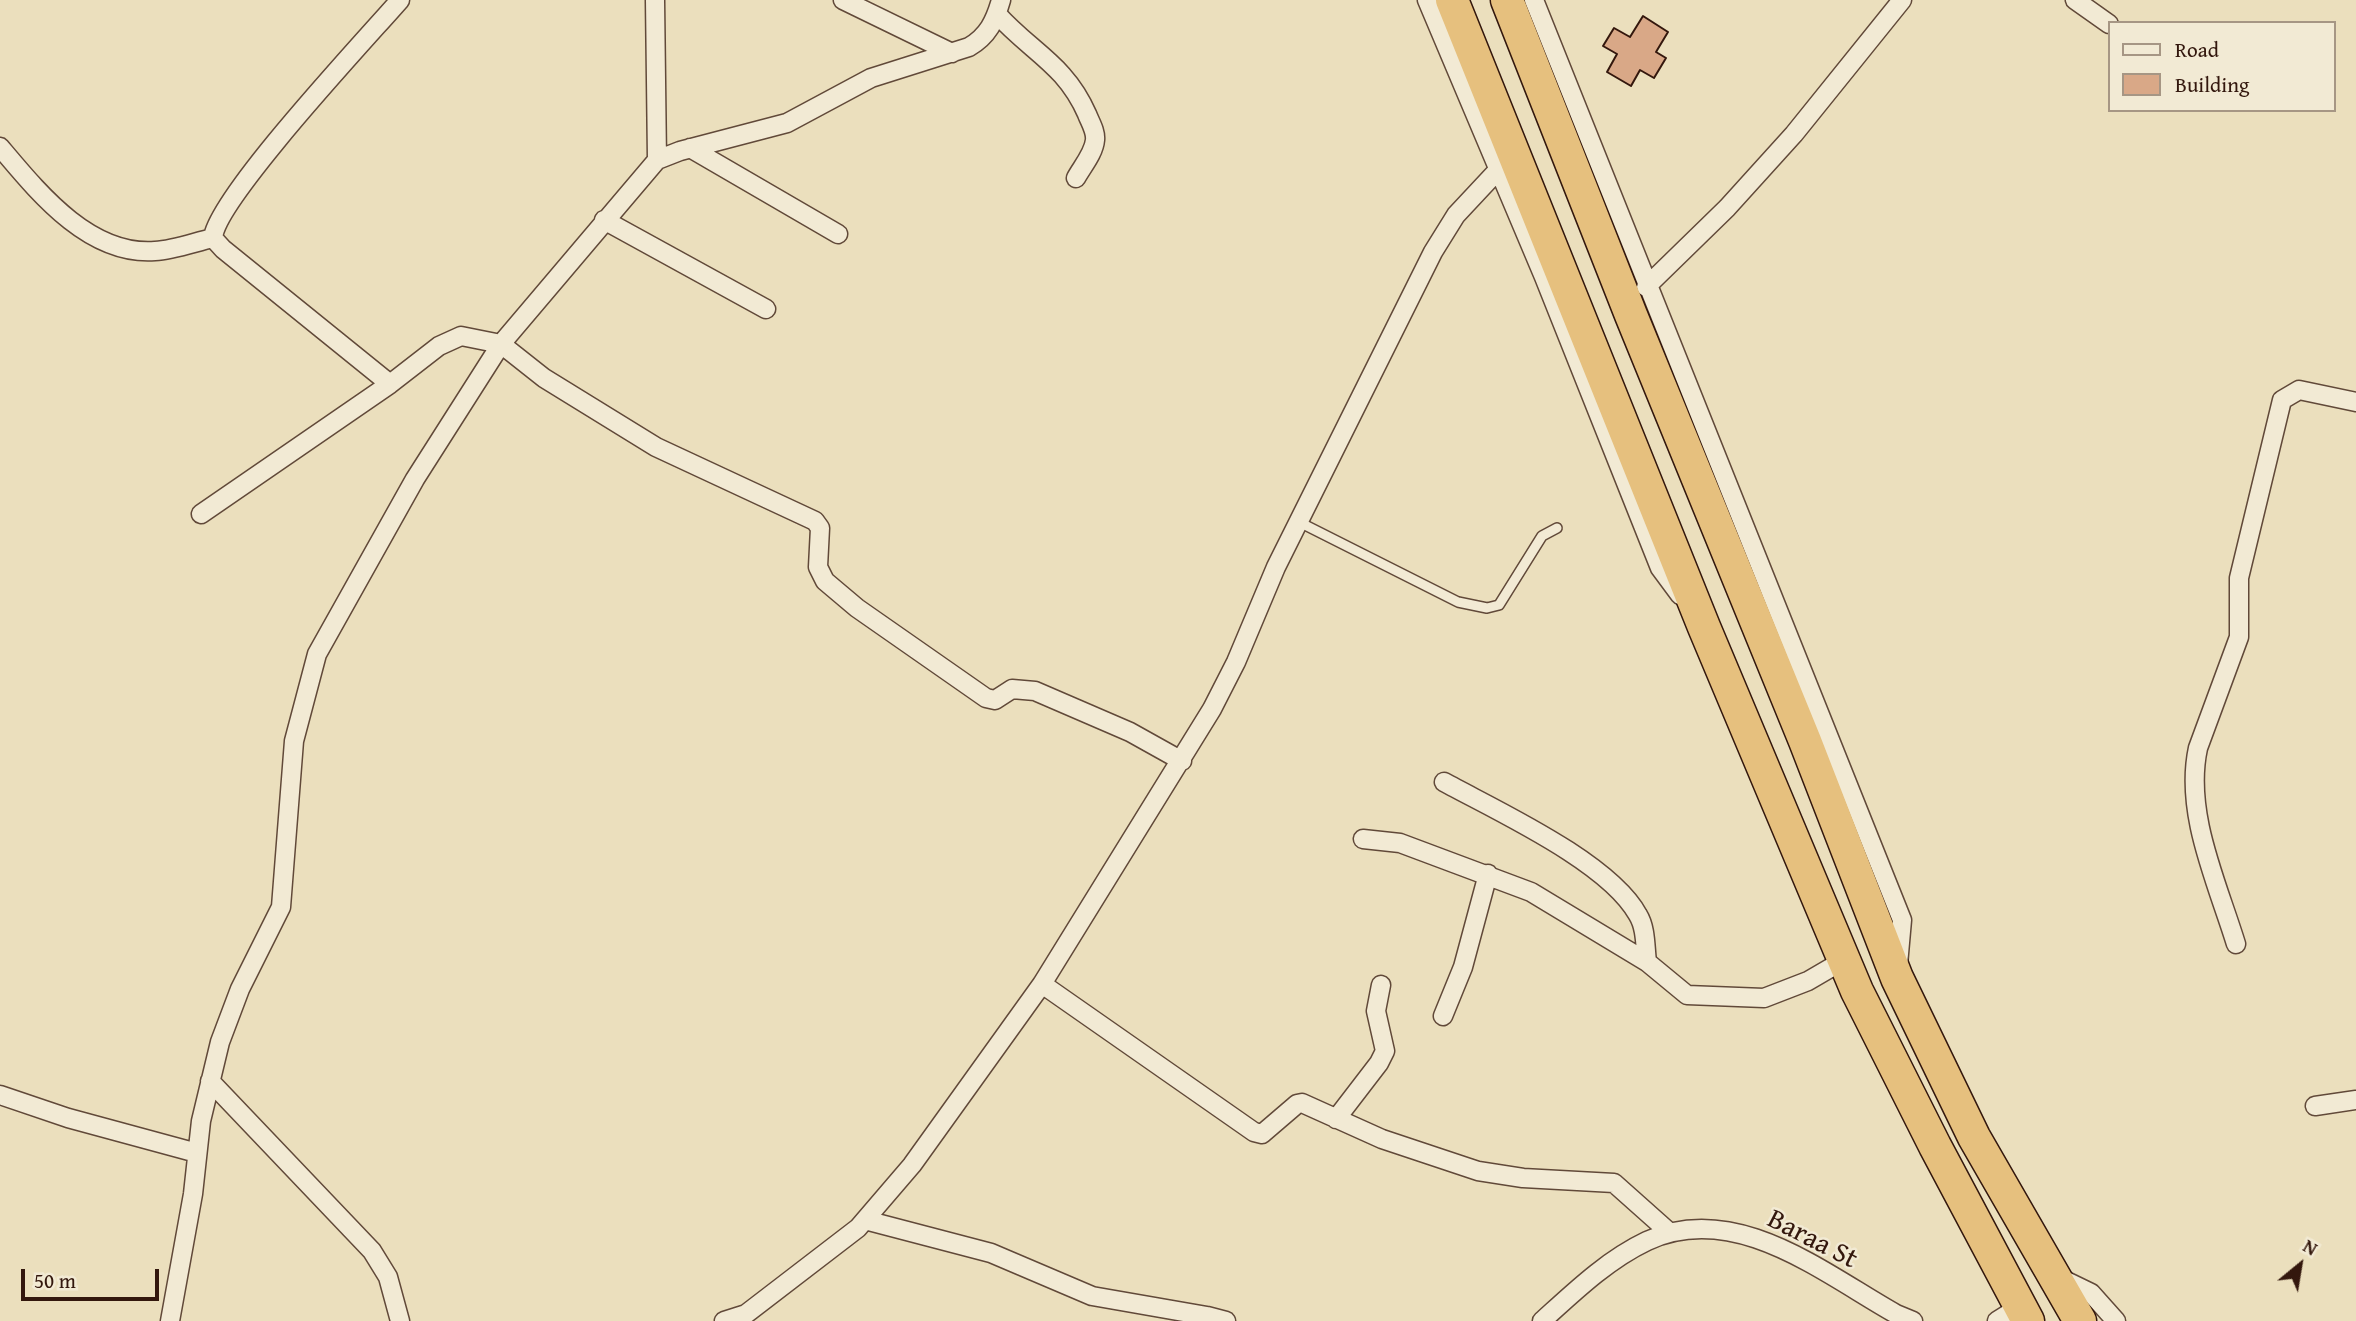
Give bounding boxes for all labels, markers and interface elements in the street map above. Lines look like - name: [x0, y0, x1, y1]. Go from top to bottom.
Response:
- legend: [2108, 21, 2335, 112]
- text: Road: [2175, 34, 2219, 65]
- text: Building: [2175, 69, 2249, 100]
- street label: Baraa St: [1761, 1203, 1863, 1277]
- north arrow: [2265, 1230, 2335, 1300]
- text: N: [2298, 1232, 2323, 1262]
- scale bar: [24, 1254, 163, 1298]
- text: 50 m: [34, 1265, 76, 1296]

